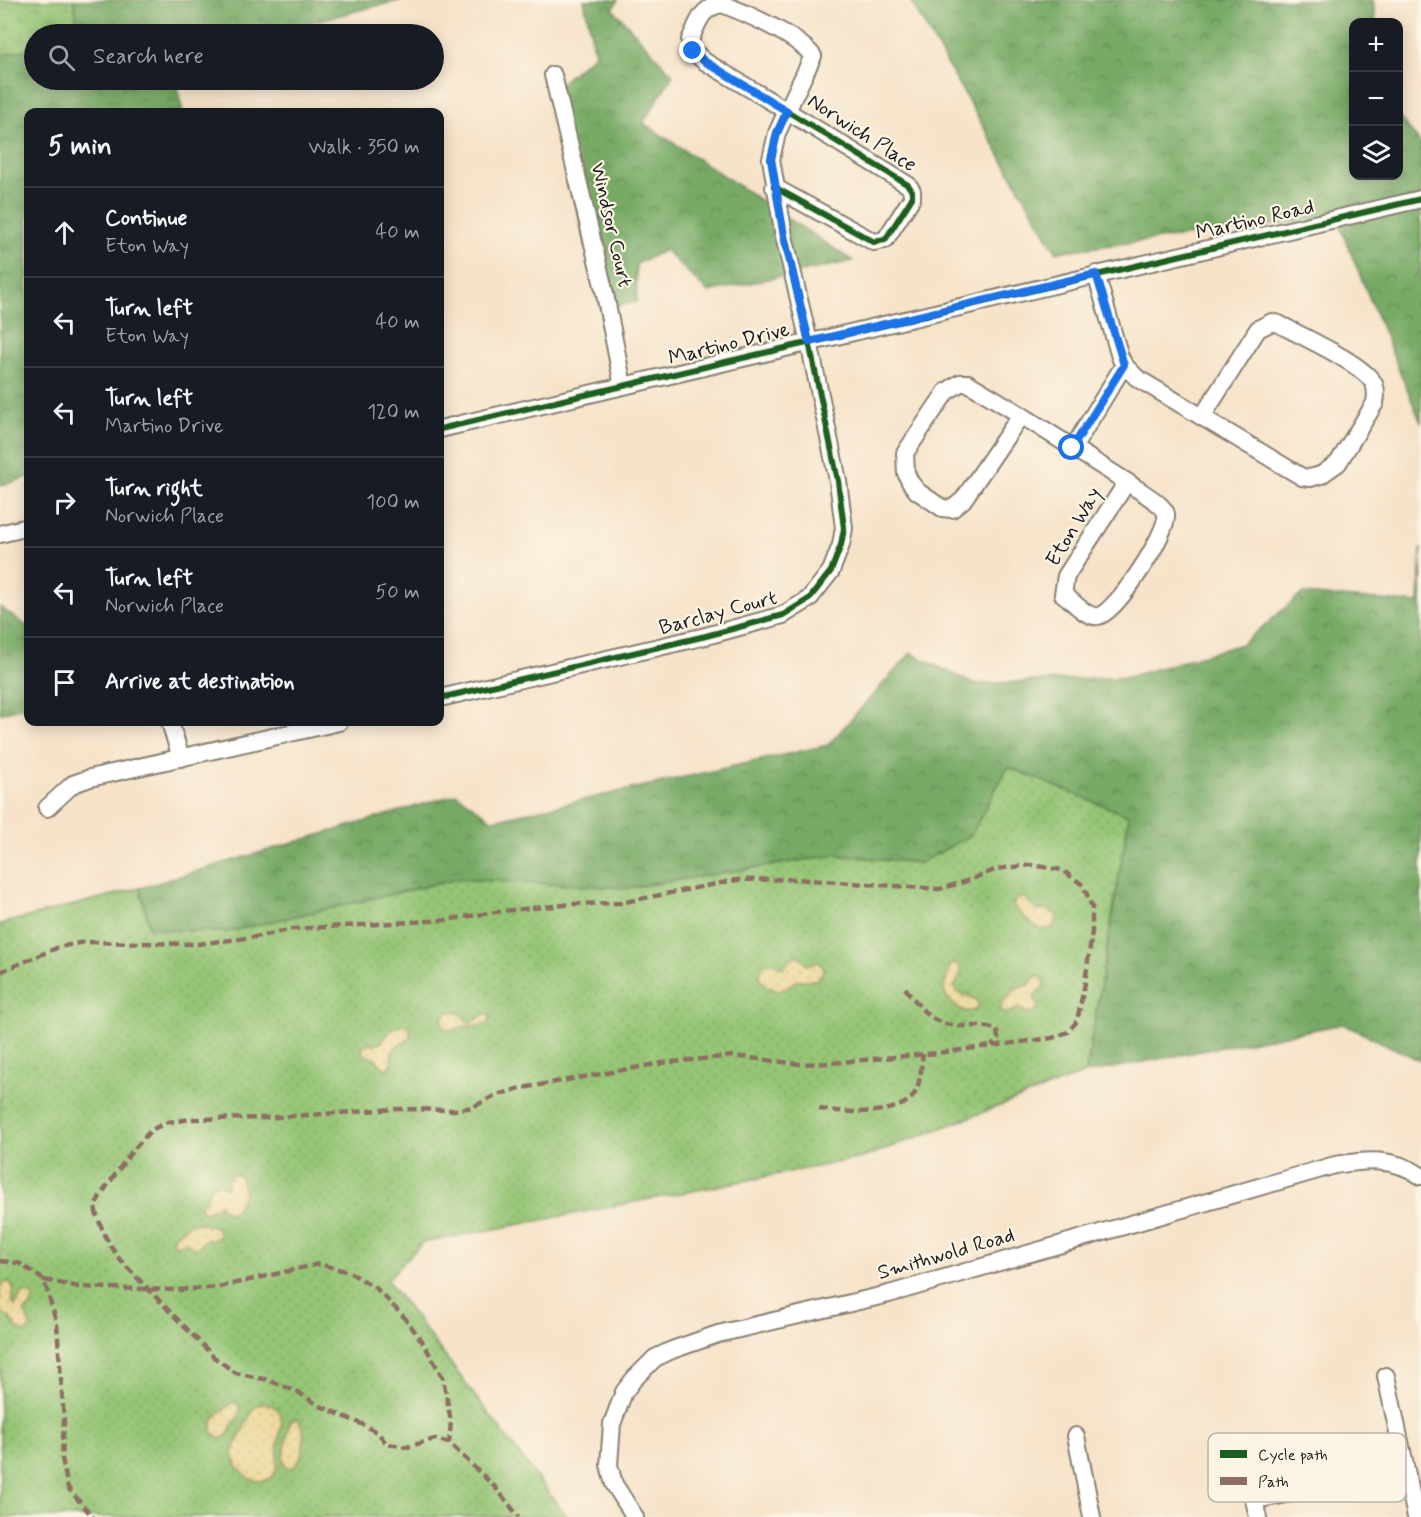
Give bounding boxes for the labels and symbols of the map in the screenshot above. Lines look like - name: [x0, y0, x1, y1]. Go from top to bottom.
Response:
- route end: [679, 37, 705, 63]
- street label: Norwich Place: [802, 87, 922, 179]
- street label: Windsor Court: [583, 160, 639, 290]
- street label: Martino Road: [1193, 193, 1317, 247]
- street label: Martino Drive: [665, 315, 793, 373]
- route start: [1058, 434, 1084, 460]
- street label: Eton Way: [1039, 482, 1109, 572]
- street label: Barclay Court: [656, 584, 780, 642]
- street label: Smithwold Road: [874, 1221, 1018, 1287]
- legend: [1208, 1433, 1406, 1502]
- text: Cycle path: [1258, 1445, 1328, 1466]
- text: Path: [1258, 1472, 1289, 1493]

